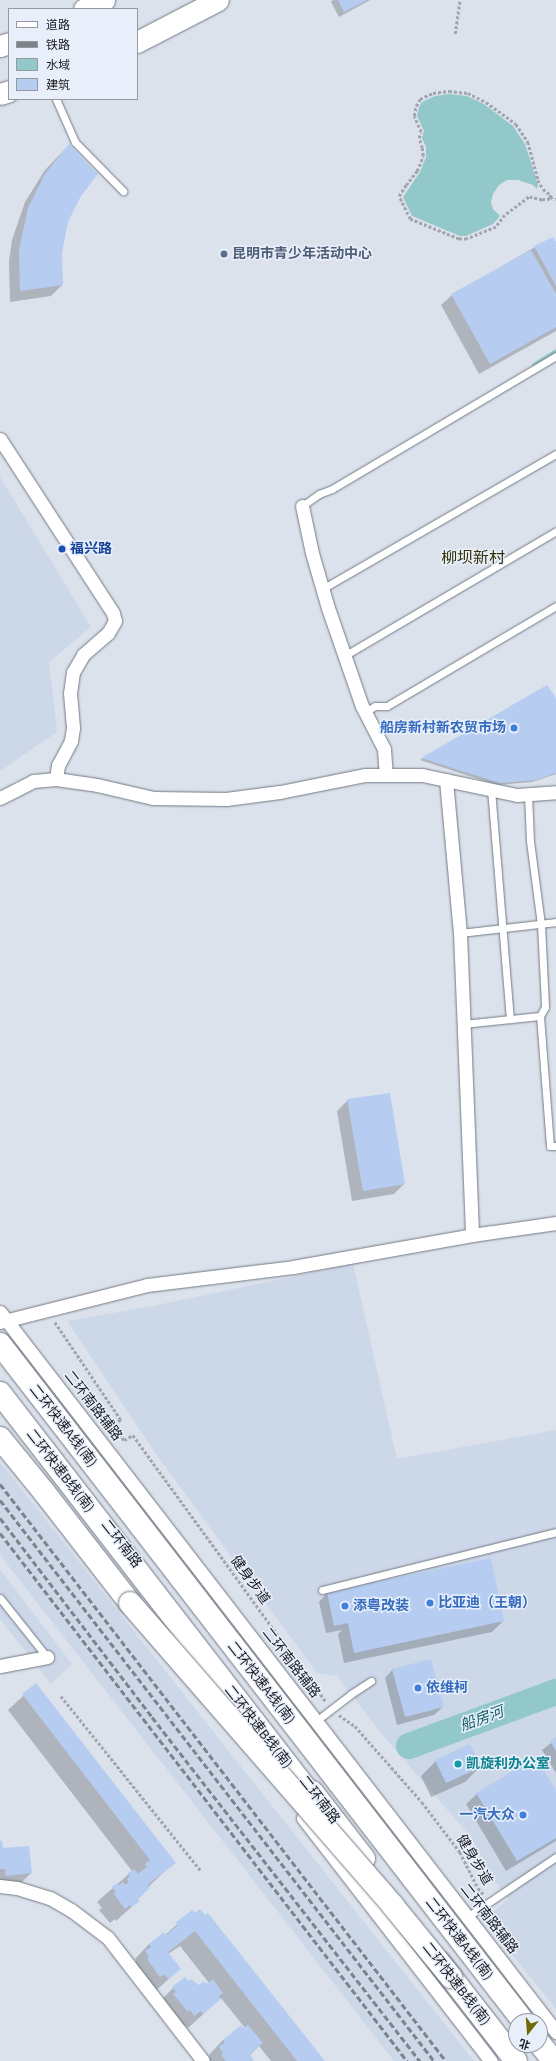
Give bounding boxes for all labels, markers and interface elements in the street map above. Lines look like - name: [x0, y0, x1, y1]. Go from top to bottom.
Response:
- legend: [8, 8, 138, 100]
- text: 道路: [46, 17, 70, 34]
- text: 铁路: [46, 37, 70, 54]
- text: 水域: [46, 57, 70, 74]
- text: 建筑: [46, 77, 70, 94]
- place label: 昆明市青少年活动中心: [232, 246, 372, 262]
- marker: 昆明市青少年活动中心: [219, 249, 229, 259]
- place label: 福兴路: [70, 541, 112, 557]
- marker: 福兴路: [57, 544, 67, 554]
- district label: 柳坝新村: [441, 548, 505, 568]
- place label: 船房新村新农贸市场: [380, 720, 506, 736]
- marker: 船房新村新农贸市场: [509, 723, 519, 733]
- street label: 二环南路辅路: [61, 1368, 125, 1444]
- street label: 二环快速A线(南): [26, 1381, 100, 1471]
- street label: 二环快速B线(南): [22, 1426, 98, 1516]
- street label: 二环南路: [97, 1517, 145, 1571]
- street label: 健身步道: [227, 1552, 273, 1608]
- place label: 比亚迪（王朝）: [438, 1595, 536, 1611]
- place label: 添粤改装: [353, 1598, 409, 1614]
- marker: 比亚迪（王朝）: [425, 1598, 435, 1608]
- marker: 添粤改装: [340, 1601, 350, 1611]
- street label: 二环南路辅路: [259, 1625, 323, 1701]
- street label: 二环快速A线(南): [224, 1638, 298, 1728]
- place label: 依维柯: [426, 1680, 468, 1696]
- street label: 二环快速B线(南): [220, 1682, 296, 1772]
- marker: 依维柯: [413, 1683, 423, 1693]
- water label: 船房河: [458, 1703, 506, 1735]
- place label: 凯旋利办公室: [466, 1756, 550, 1772]
- marker: 凯旋利办公室: [453, 1759, 463, 1769]
- street label: 二环南路: [295, 1773, 343, 1827]
- place label: 一汽大众: [459, 1807, 515, 1823]
- marker: 一汽大众: [518, 1810, 528, 1820]
- street label: 健身步道: [452, 1832, 496, 1888]
- street label: 二环南路辅路: [457, 1881, 521, 1957]
- street label: 二环快速A线(南): [422, 1894, 496, 1984]
- street label: 二环快速B线(南): [418, 1939, 494, 2029]
- north arrow: [508, 2013, 548, 2053]
- text: 北: [517, 2035, 532, 2053]

